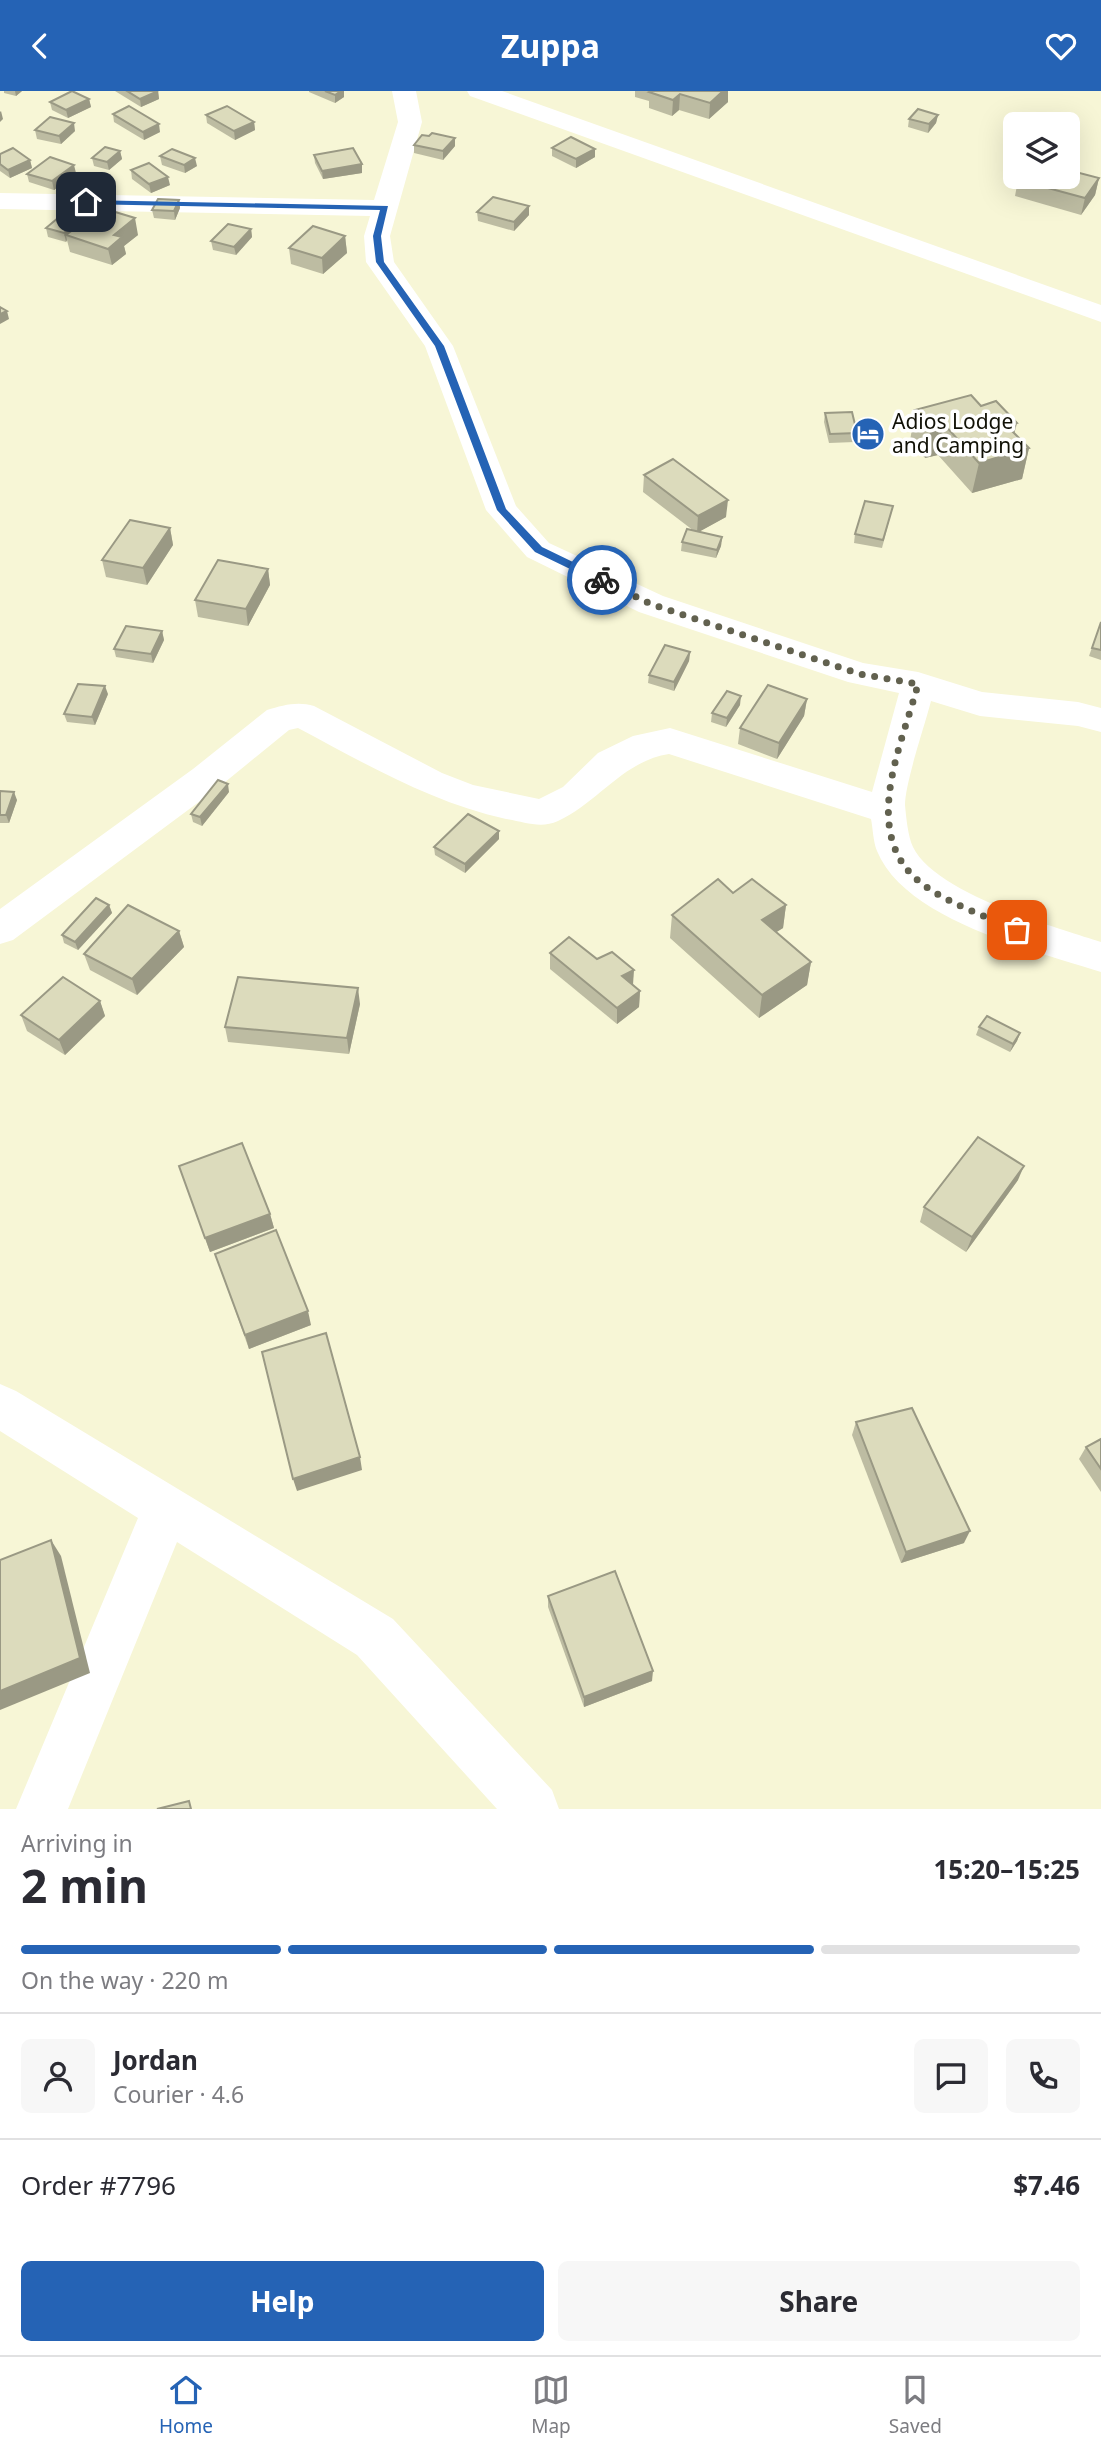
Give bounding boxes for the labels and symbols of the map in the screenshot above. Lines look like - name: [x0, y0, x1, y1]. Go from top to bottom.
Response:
- pin: [56, 172, 116, 232]
- place label: Adios Lodge and Camping: [892, 407, 1024, 459]
- hotel icon: Adios Lodge and Camping: [849, 415, 887, 453]
- courier: [567, 545, 637, 615]
- pin: [987, 900, 1047, 960]

